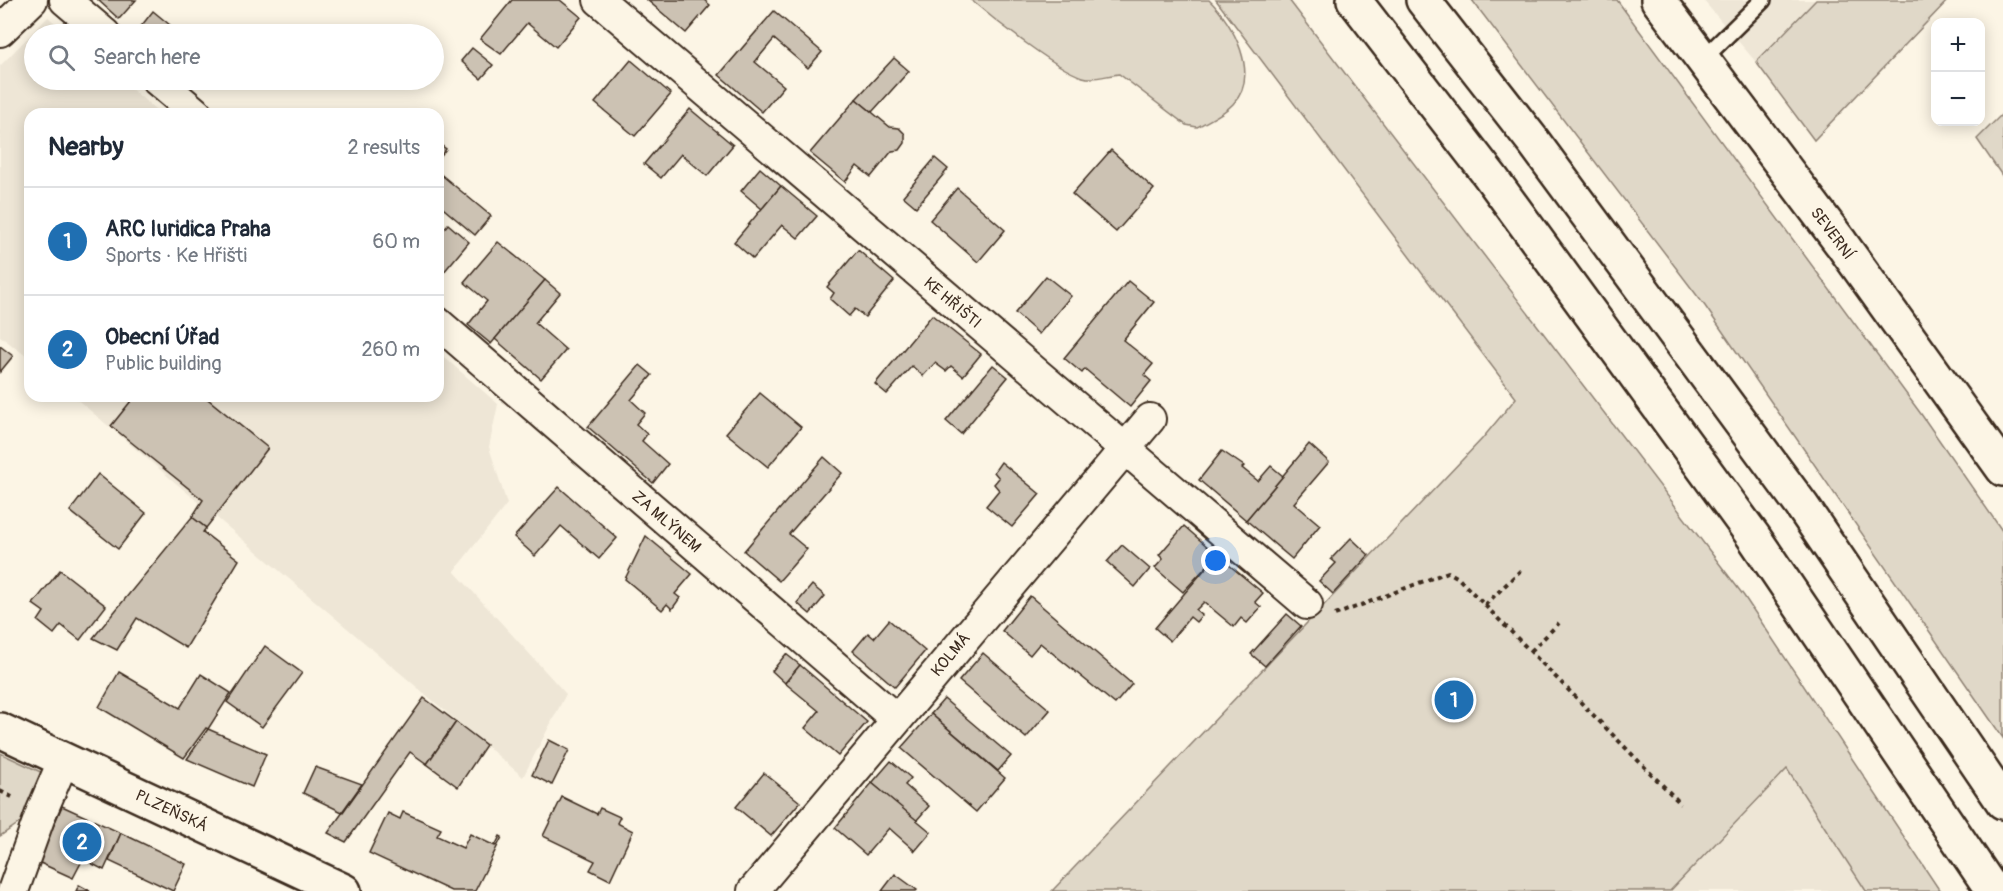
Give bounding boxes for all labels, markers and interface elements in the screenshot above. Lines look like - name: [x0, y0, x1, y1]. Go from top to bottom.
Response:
- map controls: [1931, 18, 1985, 126]
- button: +: [1931, 18, 1985, 72]
- search box: [24, 24, 444, 90]
- icon: search: [45, 41, 78, 74]
- text: Search here: [93, 43, 200, 71]
- button: −: [1931, 72, 1985, 126]
- text: Nearby: [48, 131, 124, 163]
- text: 2 results: [348, 135, 420, 160]
- street label: SEVERNÍ: [1806, 204, 1859, 264]
- text: ARC Iuridica Praha: [105, 215, 271, 243]
- text: 1: [64, 229, 71, 254]
- text: 60 m: [373, 229, 420, 254]
- text: Sports · Ke Hřišti: [105, 243, 247, 268]
- street label: KE HŘIŠTI: [919, 272, 986, 333]
- text: Obecní Úřad: [105, 323, 219, 351]
- text: 2: [62, 337, 73, 362]
- text: 260 m: [361, 337, 420, 362]
- text: Public building: [105, 351, 221, 376]
- street label: ZA MLÝNEM: [628, 486, 705, 557]
- your location: [1201, 546, 1230, 575]
- street label: KOLMÁ: [927, 629, 975, 681]
- pin: 1: [1434, 678, 1474, 722]
- street label: PLZEŇSKÁ: [132, 785, 211, 836]
- pin: 2: [62, 820, 101, 864]

